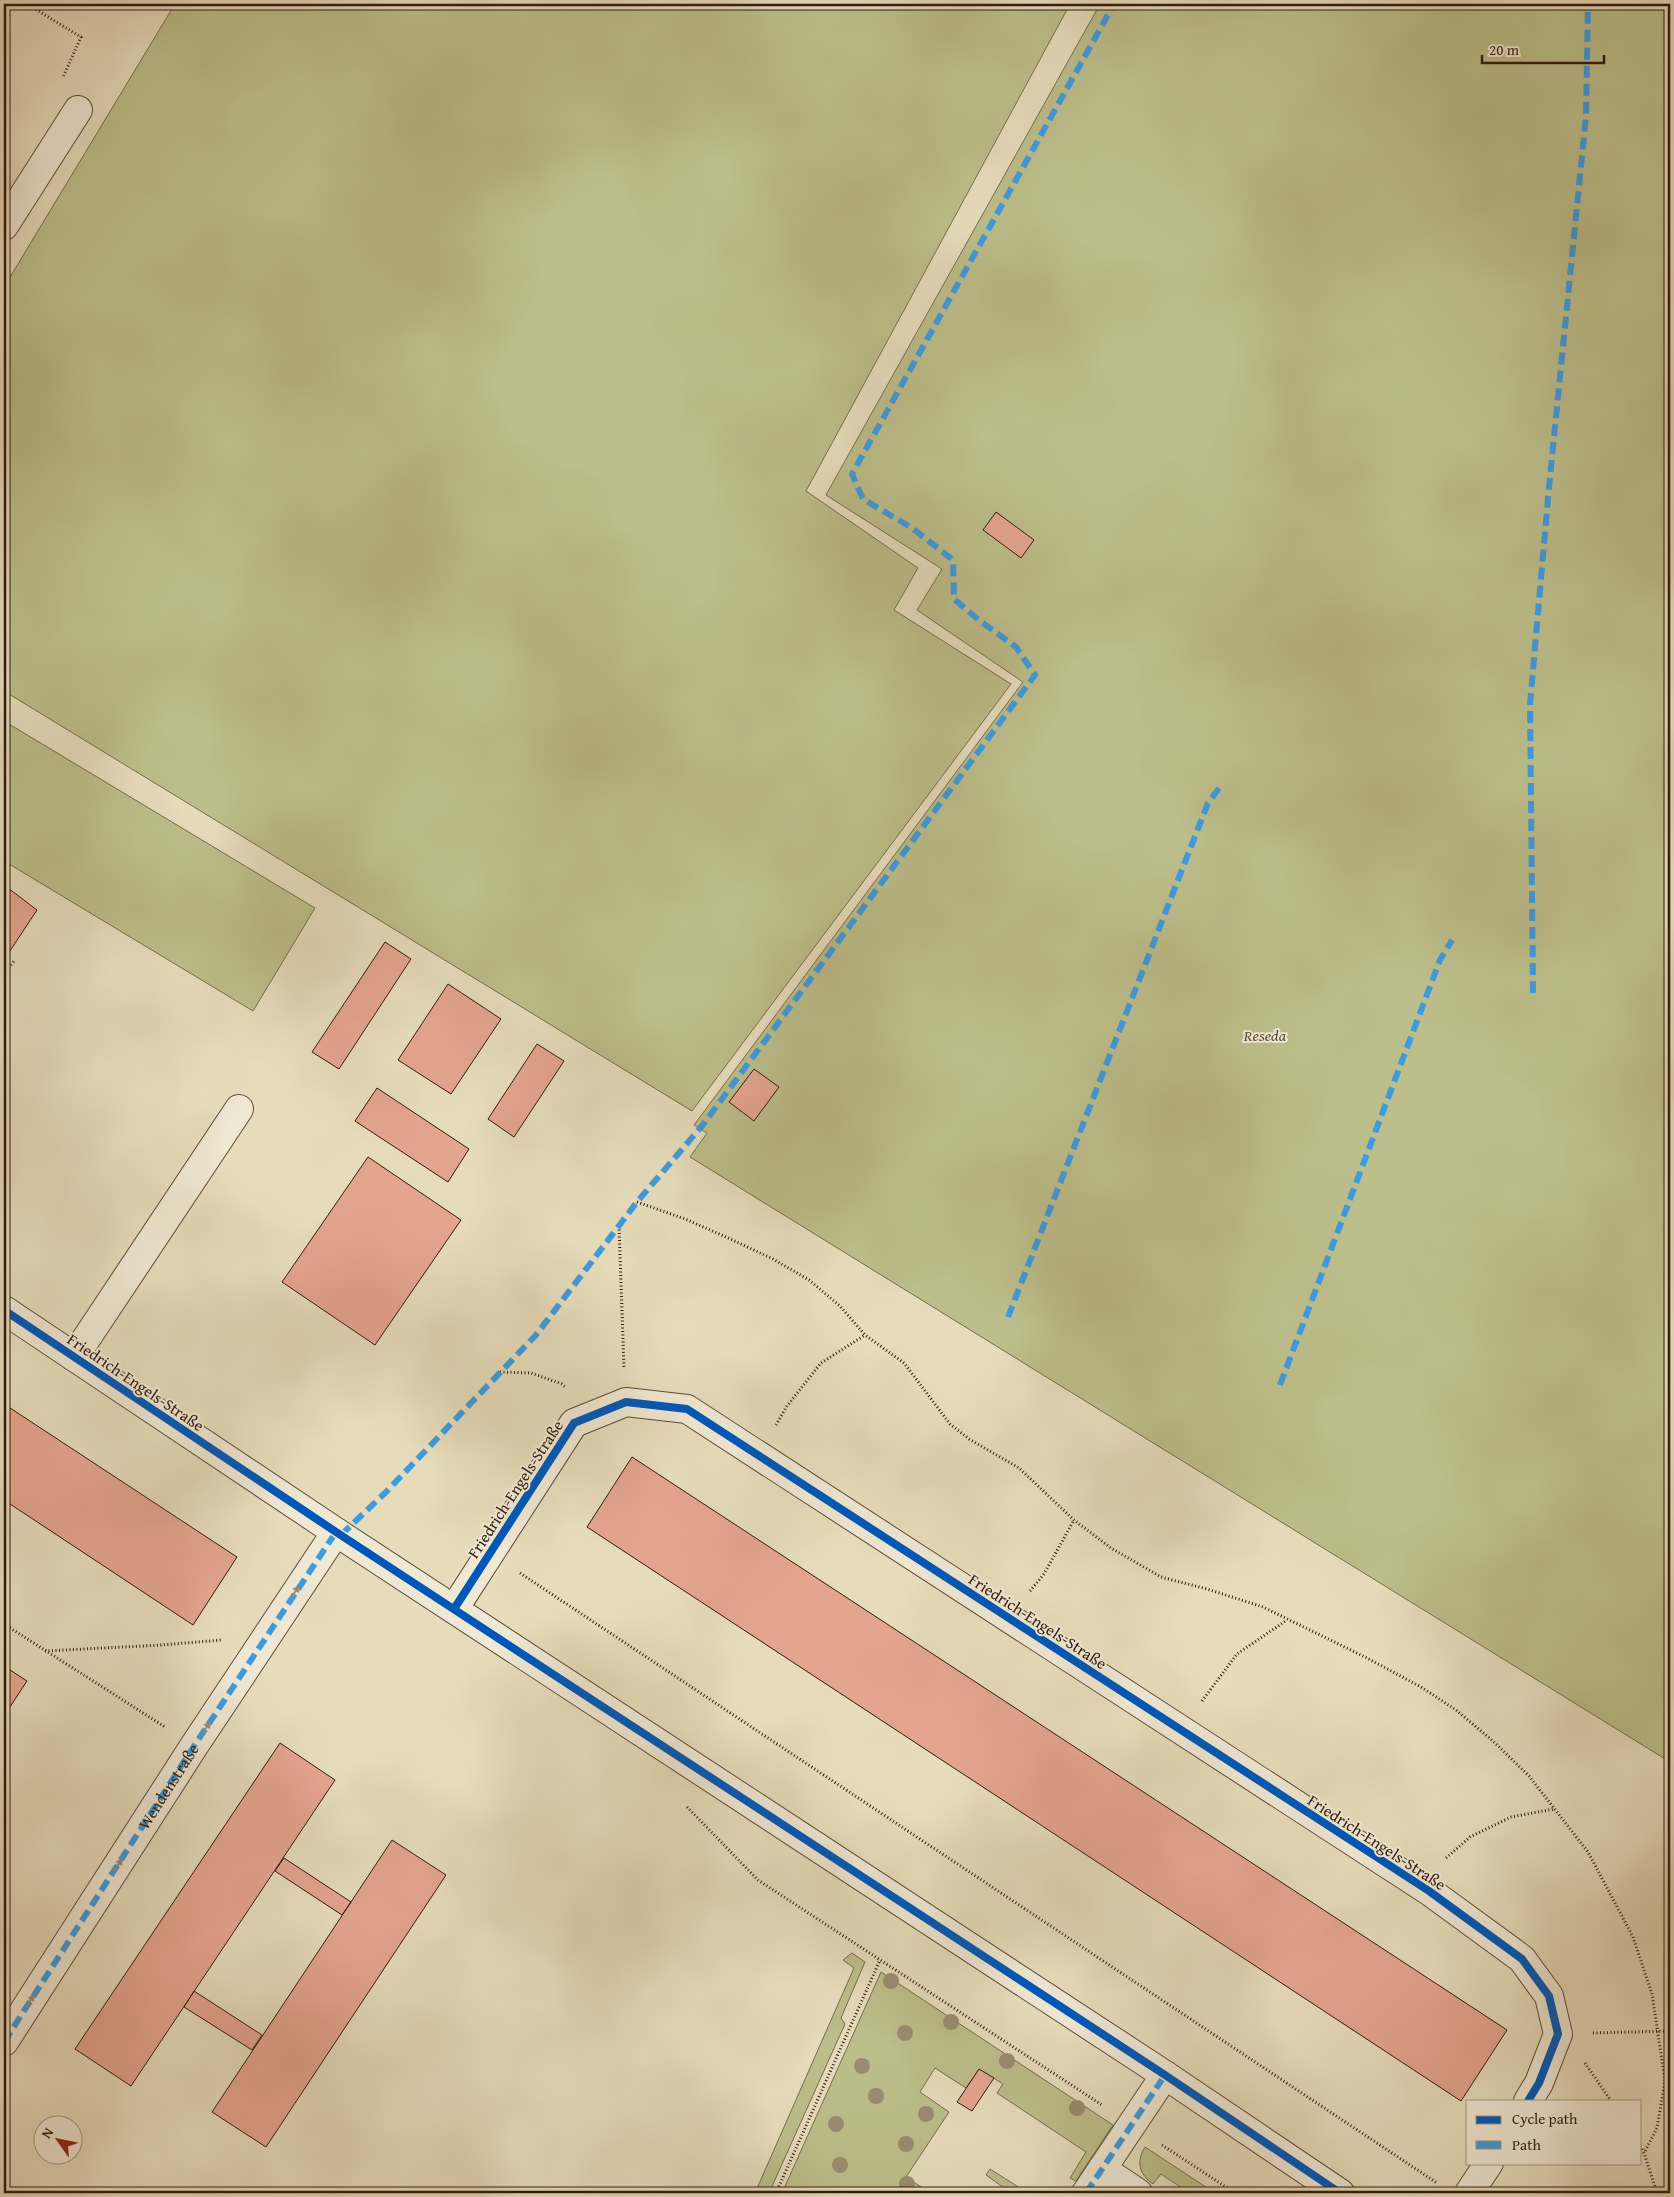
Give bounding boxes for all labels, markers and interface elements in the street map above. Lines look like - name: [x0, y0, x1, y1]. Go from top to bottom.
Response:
- scale bar: [1482, 32, 1604, 64]
- text: 20 m: [1489, 39, 1520, 60]
- park label: Reseda: [1243, 1023, 1287, 1047]
- street label: Friedrich-Engels-Straße: [63, 1327, 209, 1437]
- street label: Friedrich-Engels-Straße: [461, 1415, 569, 1563]
- street label: Friedrich-Engels-Straße: [964, 1567, 1112, 1675]
- one-way arrow: [291, 1586, 300, 1599]
- one-way arrow: [201, 1721, 211, 1735]
- street label: Wendenstraße: [132, 1739, 205, 1834]
- street label: Friedrich-Engels-Straße: [1303, 1788, 1451, 1896]
- one-way arrow: [113, 1858, 123, 1871]
- one-way arrow: [25, 1995, 35, 2008]
- legend: [1466, 2100, 1642, 2164]
- text: Cycle path: [1512, 2108, 1578, 2129]
- north arrow: [32, 2114, 82, 2164]
- text: N: [36, 2123, 58, 2142]
- text: Path: [1512, 2134, 1541, 2155]

